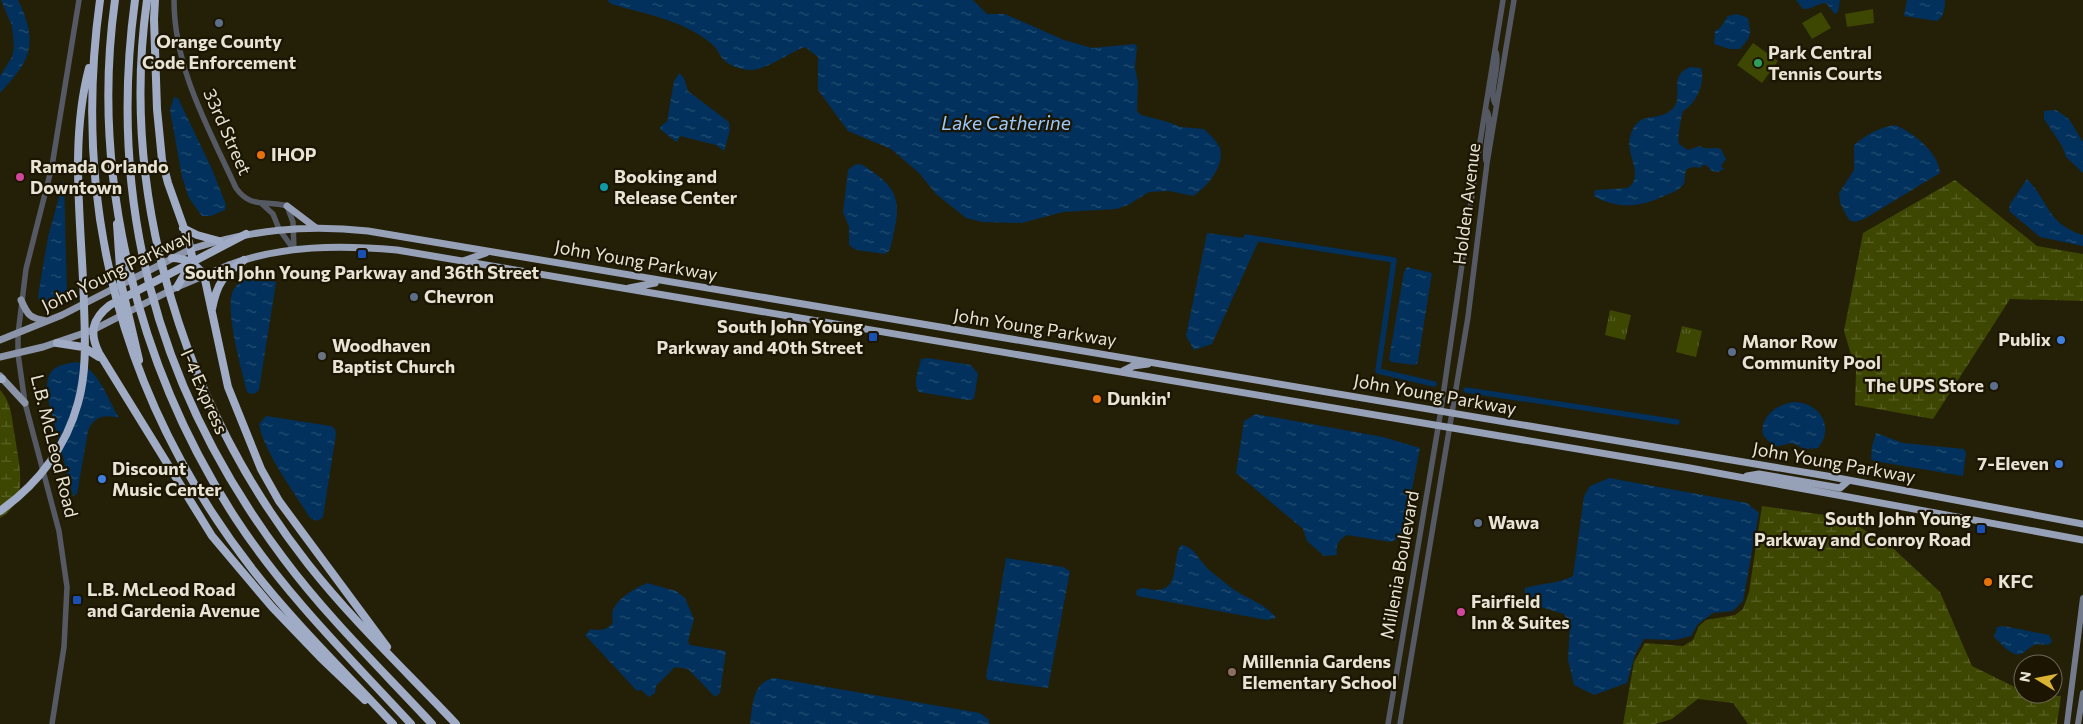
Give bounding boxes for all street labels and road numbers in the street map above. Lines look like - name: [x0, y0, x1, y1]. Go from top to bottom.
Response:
- street label: 33rd Street: [199, 85, 257, 178]
- street label: Holden Avenue: [1448, 142, 1484, 266]
- street label: John Young Parkway: [38, 224, 195, 316]
- street label: John Young Parkway: [553, 235, 719, 285]
- street label: John Young Parkway: [952, 303, 1118, 351]
- street label: I-4 Express: [176, 346, 233, 437]
- street label: John Young Parkway: [1352, 369, 1518, 419]
- street label: L.B. McLeod Road: [27, 372, 83, 519]
- street label: John Young Parkway: [1751, 437, 1917, 487]
- street label: Millenia Boulevard: [1375, 489, 1423, 641]

